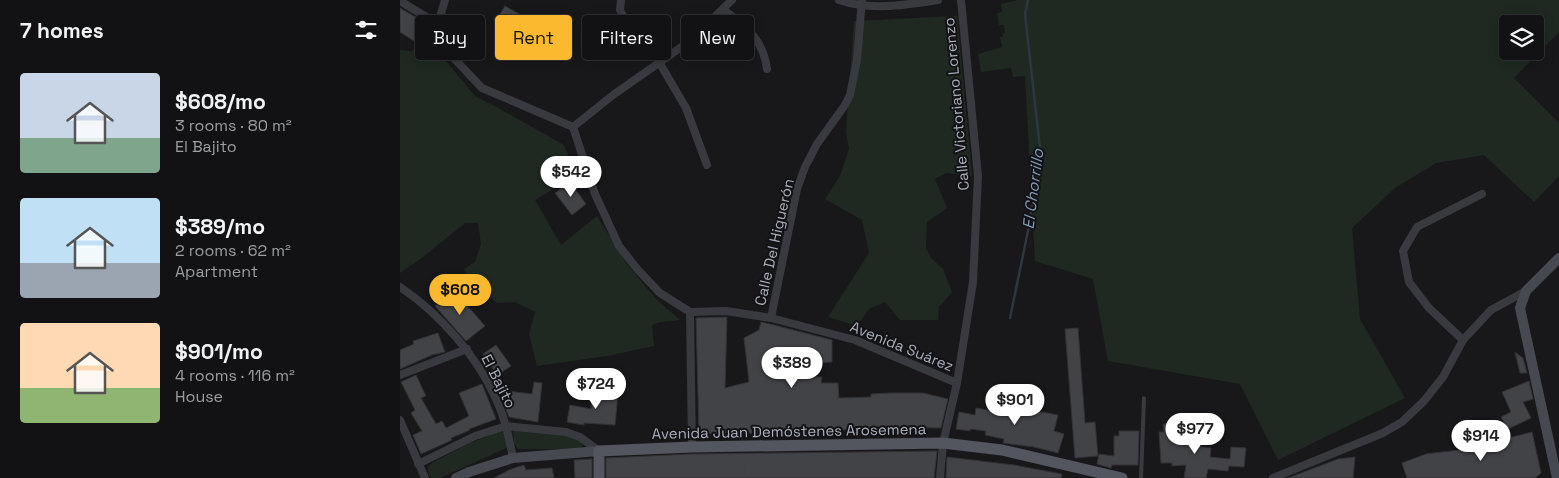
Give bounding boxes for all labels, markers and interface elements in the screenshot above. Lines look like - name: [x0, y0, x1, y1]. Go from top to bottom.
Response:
- chip: Buy: [415, 15, 485, 60]
- chip: Rent: [495, 15, 572, 60]
- chip: Filters: [582, 15, 671, 60]
- chip: New: [681, 15, 754, 60]
- map controls: [1499, 15, 1544, 60]
- button: layers: [1499, 15, 1544, 60]
- icon: filters: [352, 16, 380, 44]
- text: 7 homes: [20, 17, 104, 44]
- street label: Calle Victoriano Lorenzo: [939, 17, 973, 191]
- text: $608/mo: [175, 88, 266, 115]
- icon: home: [60, 93, 120, 153]
- text: 3 rooms · 80 m²: [175, 115, 292, 136]
- text: El Bajito: [175, 136, 237, 157]
- water label: El Chorrillo: [1018, 147, 1048, 230]
- pin: $542: [541, 156, 601, 198]
- text: $542: [552, 161, 590, 182]
- street label: Calle Del Higuerón: [750, 177, 798, 307]
- text: $389/mo: [175, 213, 265, 240]
- icon: home: [60, 218, 120, 278]
- text: 2 rooms · 62 m²: [175, 240, 291, 261]
- text: Apartment: [175, 261, 258, 282]
- pin: $608: [430, 274, 490, 316]
- text: $608: [440, 279, 480, 300]
- street label: Avenida Suárez: [848, 317, 956, 375]
- text: $901/mo: [175, 338, 263, 365]
- icon: home: [60, 343, 120, 403]
- pin: $389: [762, 346, 822, 389]
- street label: El Bajito: [477, 351, 521, 411]
- text: $389: [773, 352, 811, 373]
- text: 4 rooms · 116 m²: [175, 365, 295, 386]
- pin: $724: [566, 368, 626, 410]
- text: $724: [577, 373, 615, 394]
- pin: $901: [985, 384, 1045, 426]
- text: House: [175, 386, 223, 407]
- text: $901: [996, 389, 1034, 410]
- pin: $977: [1165, 412, 1225, 455]
- text: $977: [1177, 418, 1214, 439]
- street label: Avenida Juan Demóstenes Arosemena: [652, 419, 927, 443]
- pin: $914: [1451, 420, 1511, 462]
- text: $914: [1463, 425, 1500, 446]

